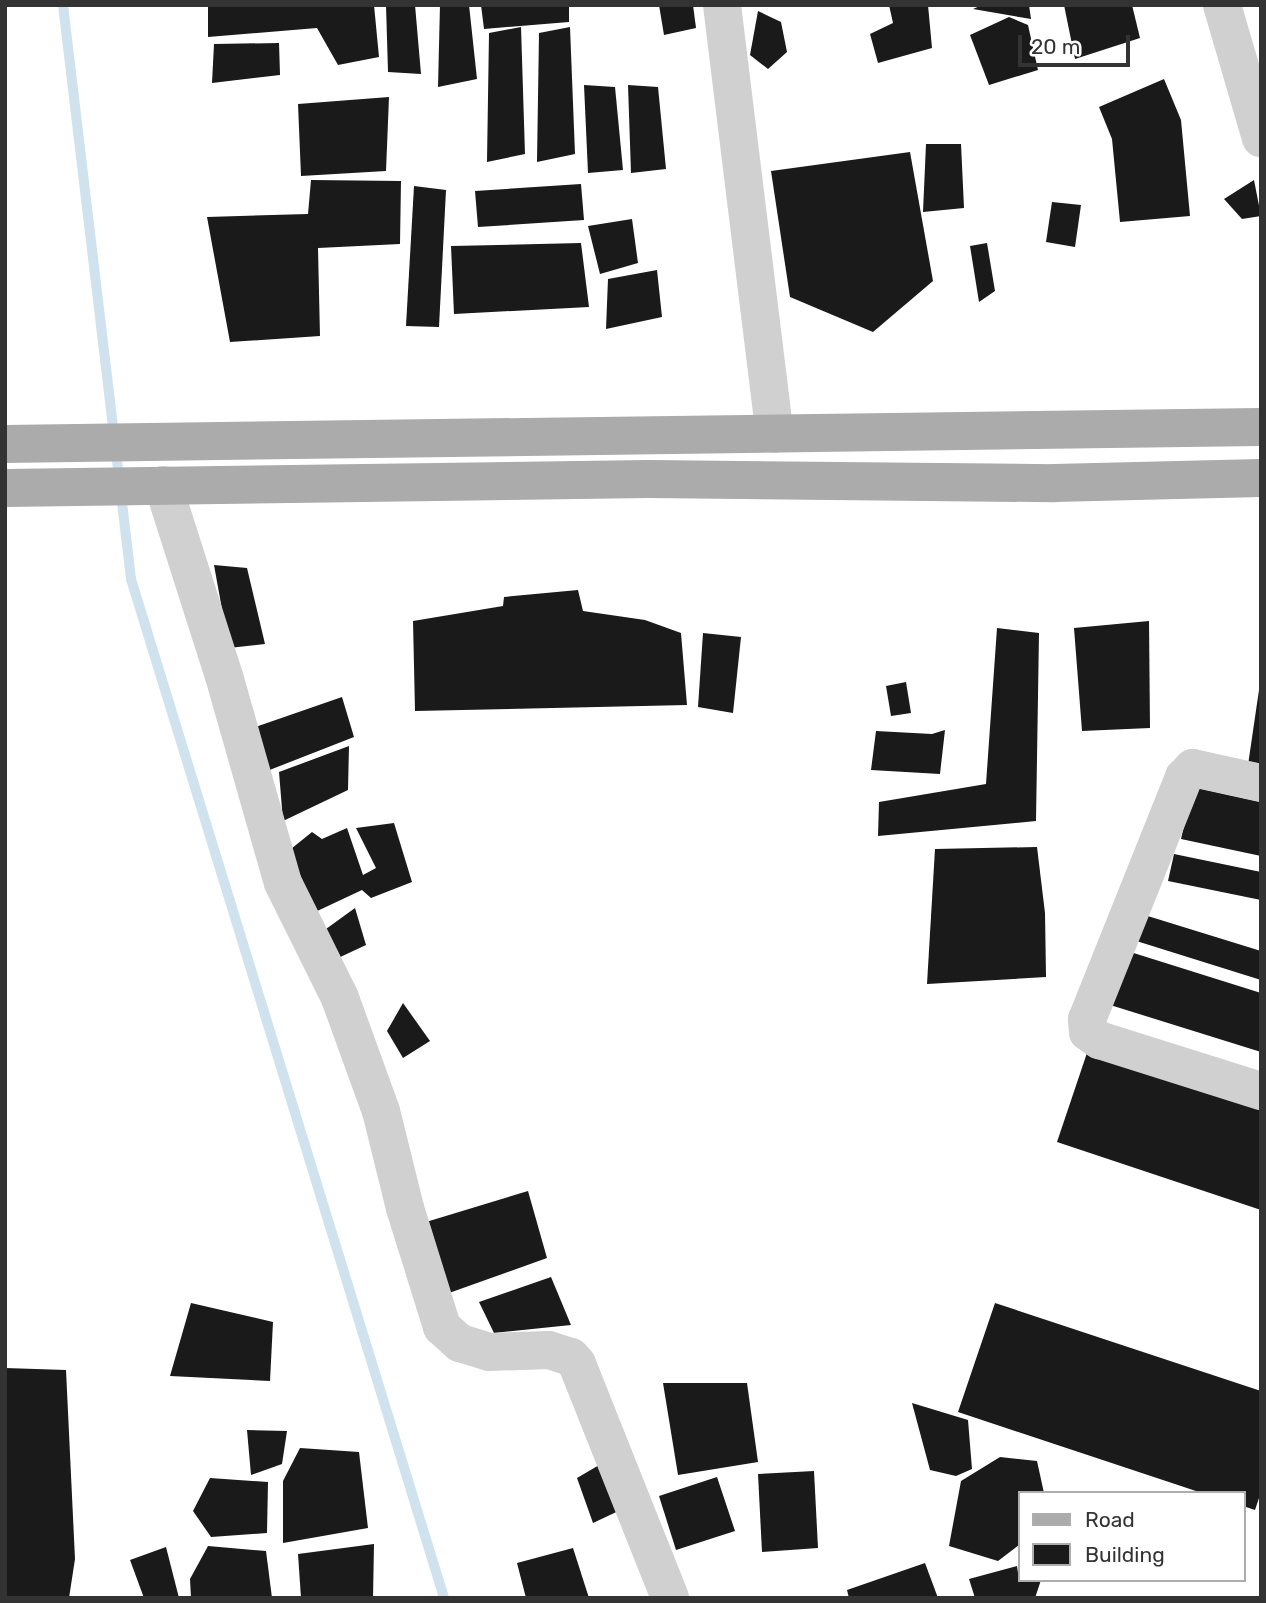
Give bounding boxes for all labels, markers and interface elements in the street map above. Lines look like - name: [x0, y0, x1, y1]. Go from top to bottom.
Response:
- scale bar: [1021, 21, 1133, 65]
- text: 20 m: [1031, 34, 1080, 59]
- legend: [1018, 1491, 1245, 1582]
- text: Road: [1085, 1507, 1135, 1532]
- text: Building: [1085, 1542, 1165, 1567]

